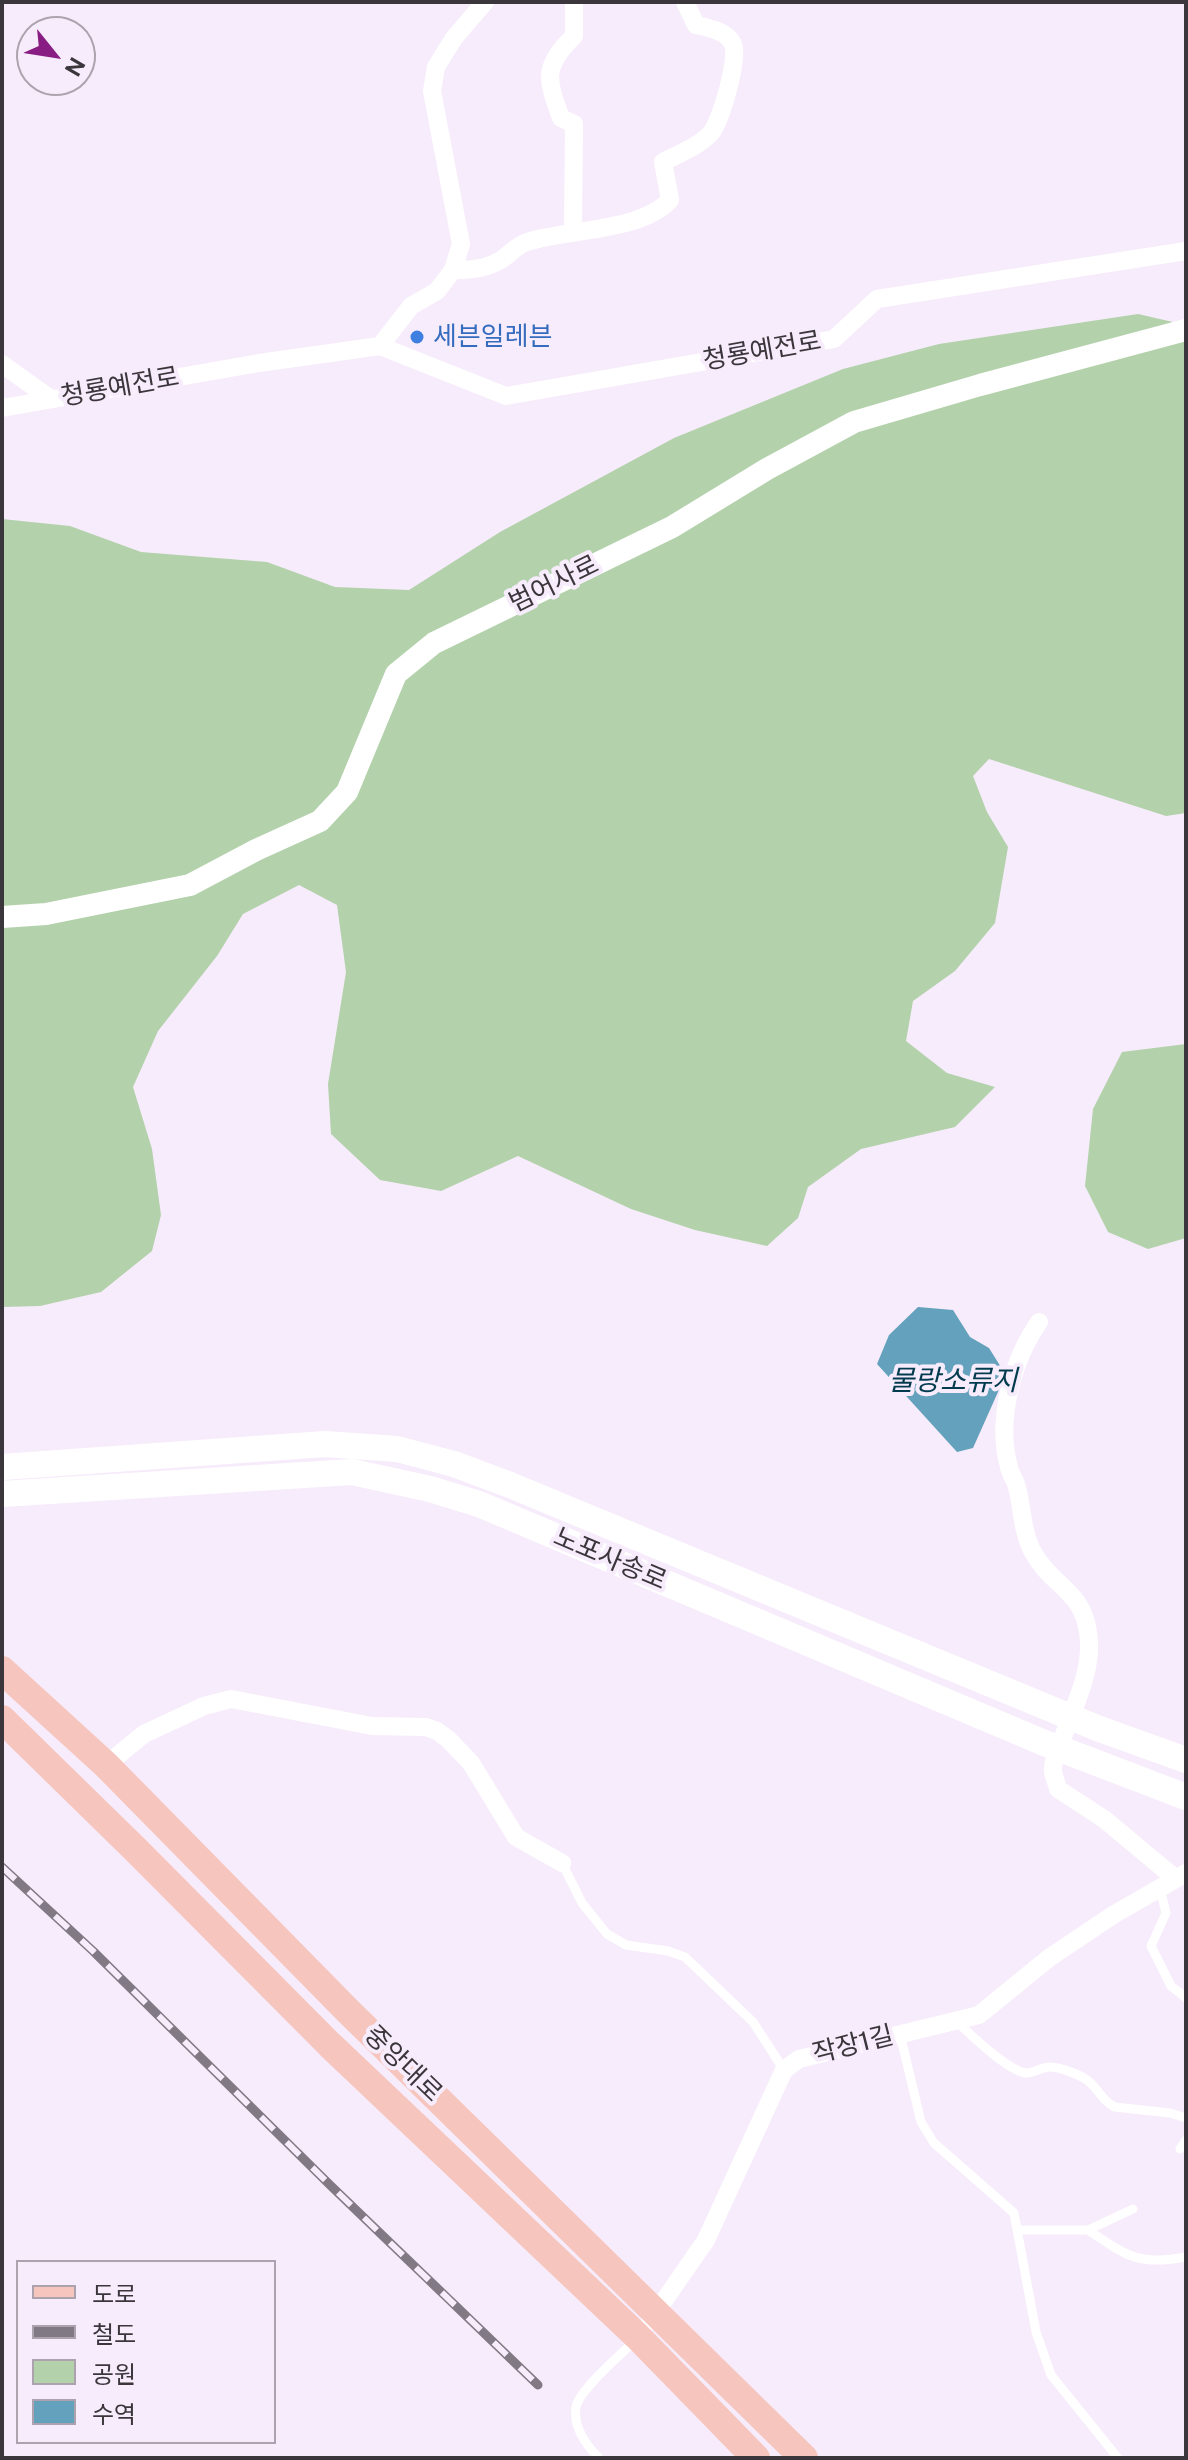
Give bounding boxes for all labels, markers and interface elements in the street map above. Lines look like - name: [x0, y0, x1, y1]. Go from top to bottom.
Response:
- north arrow: [16, 16, 96, 96]
- text: N: [59, 53, 91, 81]
- place label: 세븐일레븐: [433, 321, 553, 353]
- street label: 청룡예전로: [700, 325, 824, 377]
- marker: 세븐일레븐: [408, 328, 426, 346]
- street label: 청룡예전로: [58, 361, 182, 413]
- street label: 범어사로: [504, 549, 604, 619]
- water label: 물랑소류지: [889, 1364, 1017, 1398]
- street label: 노포사송로: [549, 1521, 671, 1597]
- street label: 중앙대로: [358, 2020, 448, 2108]
- street label: 작장1길: [809, 2020, 897, 2070]
- legend: [16, 2260, 276, 2444]
- text: 도로: [92, 2280, 136, 2308]
- text: 철도: [92, 2320, 136, 2348]
- text: 공원: [92, 2360, 136, 2388]
- text: 수역: [92, 2400, 136, 2428]

